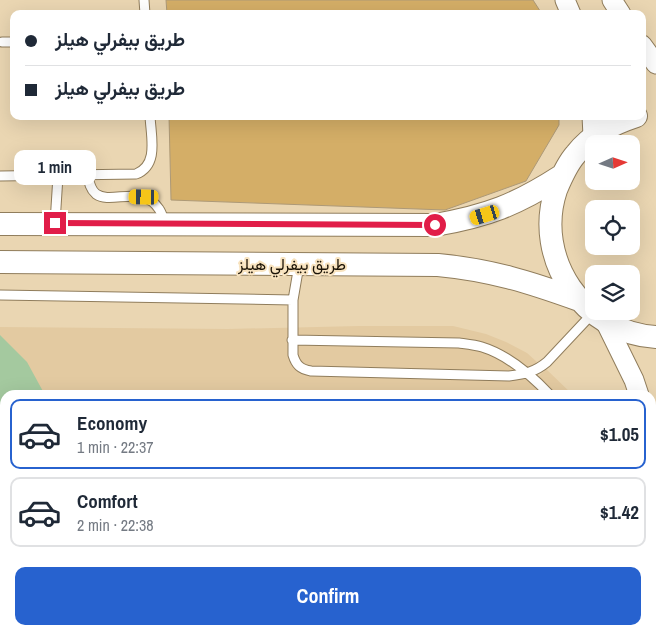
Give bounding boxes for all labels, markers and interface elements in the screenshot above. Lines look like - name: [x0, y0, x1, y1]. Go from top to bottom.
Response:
- text: طريق بيفرلي هيلز: [55, 26, 185, 52]
- text: طريق بيفرلي هيلز: [55, 75, 185, 101]
- north arrow: [585, 135, 640, 190]
- map controls: [585, 135, 640, 320]
- callout: 1 min: [14, 150, 96, 186]
- text: 1 min: [38, 156, 72, 178]
- car: [128, 189, 159, 205]
- button: locate: [585, 200, 640, 255]
- car: [468, 203, 501, 227]
- route end: [44, 212, 66, 234]
- route start: [424, 214, 446, 236]
- street label: طريق بيفرلي هيلز: [237, 253, 346, 278]
- button: layers: [585, 265, 640, 320]
- text: Economy: [77, 410, 147, 436]
- icon: car: [17, 412, 62, 457]
- text: $1.05: [600, 421, 639, 447]
- text: 1 min · 22:37: [77, 436, 154, 458]
- text: Comfort: [77, 488, 138, 514]
- icon: car: [17, 490, 62, 535]
- text: $1.42: [600, 499, 639, 525]
- text: 2 min · 22:38: [77, 514, 154, 536]
- button: Confirm: [15, 567, 641, 625]

